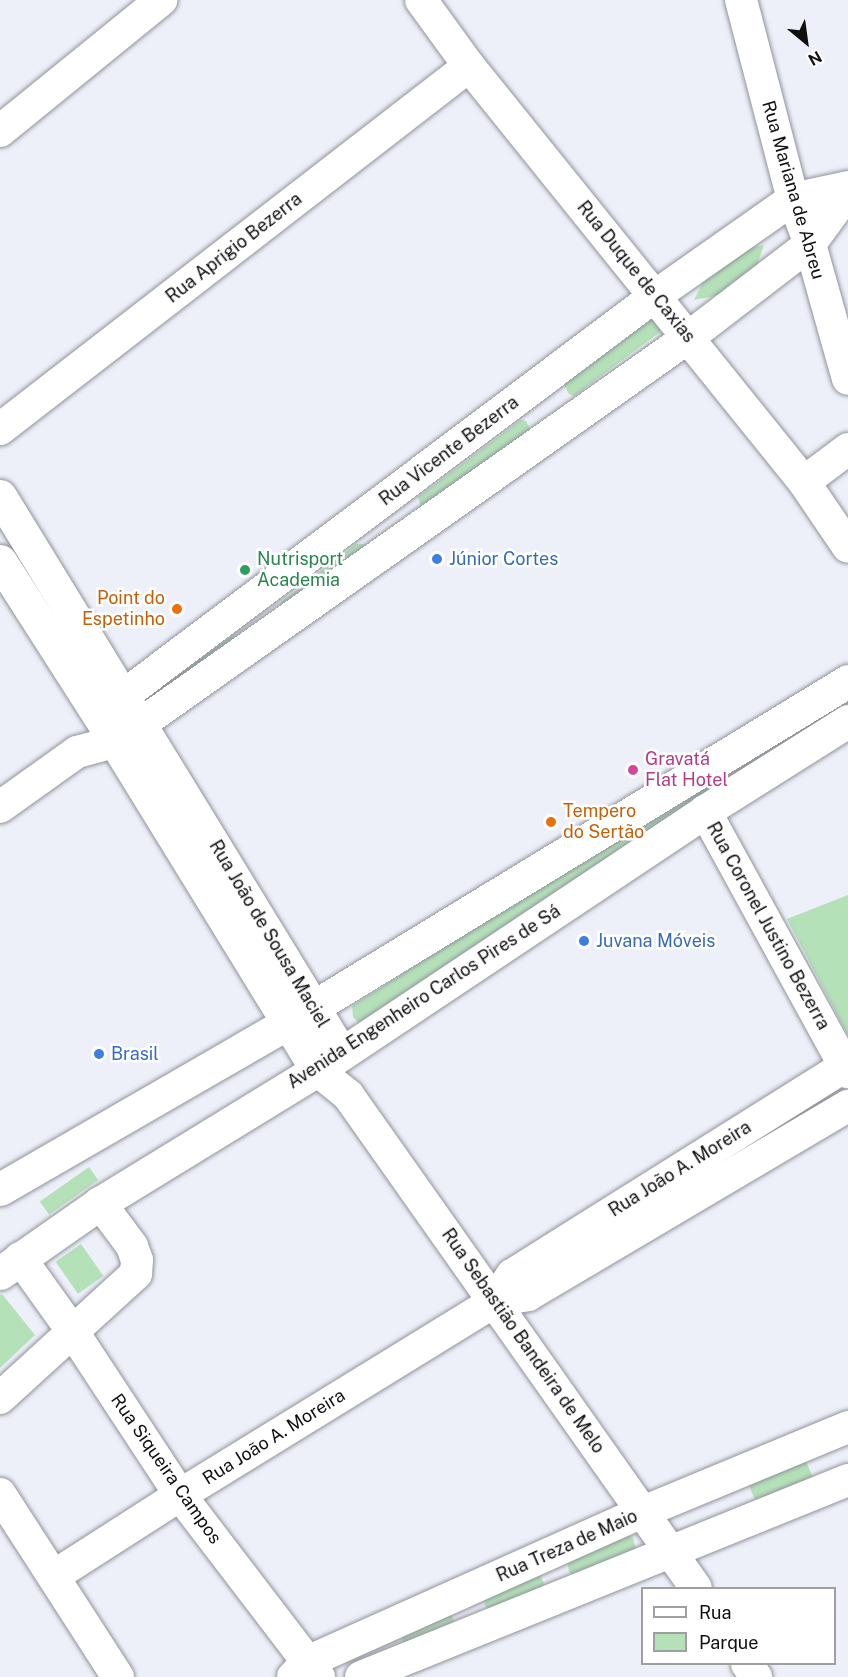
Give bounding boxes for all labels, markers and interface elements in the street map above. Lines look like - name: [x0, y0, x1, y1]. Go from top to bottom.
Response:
- north arrow: [776, 12, 836, 72]
- text: N: [805, 47, 825, 70]
- street label: Rua Mariana de Abreu: [757, 98, 829, 282]
- street label: Rua Aprigio Bezerra: [162, 188, 306, 308]
- street label: Rua Duque de Caxias: [572, 197, 700, 347]
- street label: Rua Vicente Bezerra: [375, 391, 523, 511]
- place label: Júnior Cortes: [449, 548, 558, 570]
- place label: Nutrisport Academia: [257, 549, 343, 592]
- marker: Júnior Cortes: [430, 552, 444, 566]
- marker: Nutrisport Academia: [238, 563, 252, 577]
- place label: Point do Espetinho: [82, 588, 165, 630]
- marker: Point do Espetinho: [170, 602, 184, 616]
- place label: Gravatá Flat Hotel: [645, 749, 728, 792]
- marker: Gravatá Flat Hotel: [626, 763, 640, 777]
- place label: Tempero do Sertão: [563, 801, 644, 844]
- marker: Tempero do Sertão: [544, 815, 558, 829]
- street label: Rua Coronel Justino Bezerra: [702, 818, 834, 1034]
- street label: Rua João de Sousa Maciel: [204, 836, 334, 1032]
- street label: Avenida Engenheiro Carlos Pires de Sá: [283, 900, 565, 1094]
- place label: Juvana Móveis: [596, 930, 715, 952]
- marker: Juvana Móveis: [577, 934, 591, 948]
- place label: Brasil: [111, 1043, 159, 1065]
- marker: Brasil: [92, 1047, 106, 1061]
- street label: Rua João A. Moreira: [605, 1116, 755, 1222]
- street label: Rua Sebastião Bandeira de Melo: [437, 1224, 609, 1458]
- street label: Rua João A. Moreira: [199, 1384, 349, 1490]
- street label: Rua Siqueira Campos: [106, 1390, 226, 1548]
- street label: Rua Treza de Maio: [493, 1505, 641, 1587]
- legend: [641, 1587, 836, 1665]
- text: Rua: [699, 1602, 731, 1623]
- text: Parque: [699, 1632, 759, 1653]

